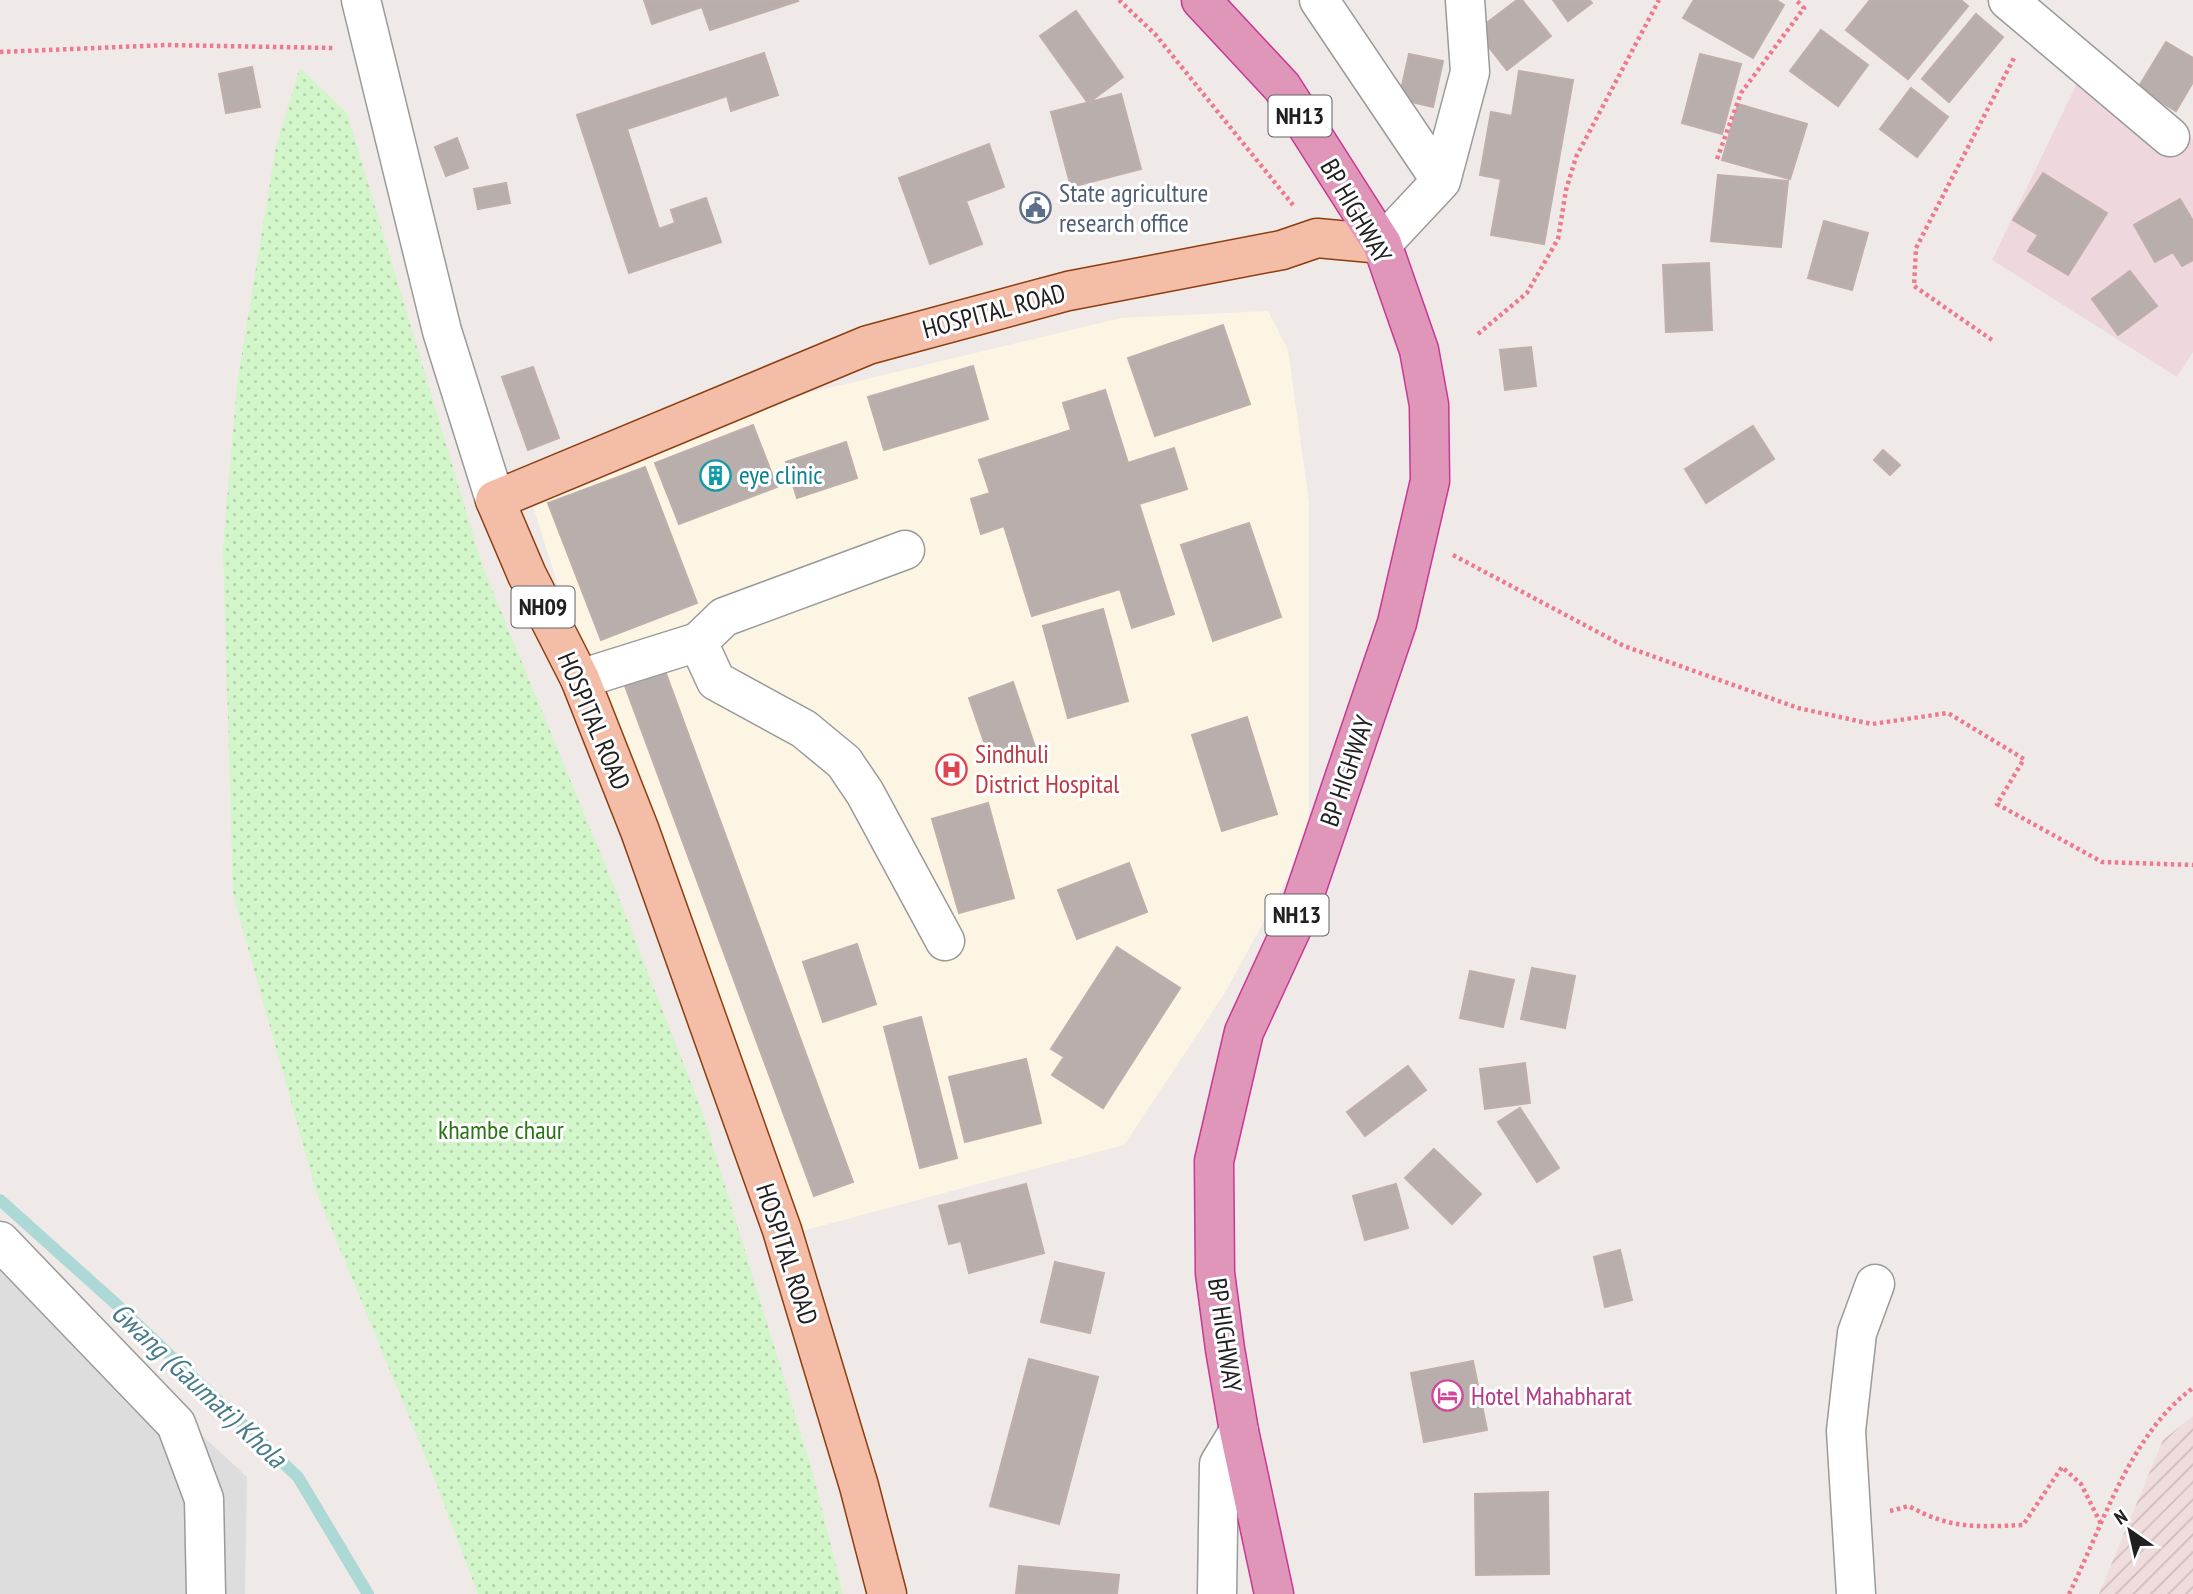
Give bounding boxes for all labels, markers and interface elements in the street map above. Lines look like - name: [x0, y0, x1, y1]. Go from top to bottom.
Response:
- road number: NH13: [1268, 96, 1332, 136]
- street label: BP HIGHWAY: [1313, 153, 1400, 269]
- place label: State agriculture research office: [1059, 176, 1208, 239]
- public building icon: State agriculture research office: [1019, 191, 1053, 225]
- street label: HOSPITAL ROAD: [919, 276, 1069, 345]
- building icon: eye clinic: [699, 458, 733, 492]
- place label: eye clinic: [739, 458, 823, 491]
- road number: NH09: [512, 586, 574, 628]
- street label: HOSPITAL ROAD: [551, 647, 638, 795]
- street label: BP HIGHWAY: [1312, 711, 1381, 830]
- place label: Sindhuli District Hospital: [975, 737, 1119, 800]
- hospital icon: Sindhuli District Hospital: [935, 752, 969, 786]
- road number: NH13: [1266, 894, 1328, 936]
- park label: khambe chaur: [438, 1113, 564, 1146]
- street label: HOSPITAL ROAD: [749, 1179, 826, 1329]
- street label: BP HIGHWAY: [1201, 1276, 1250, 1394]
- water label: Gwang (Gaumati) Khola: [104, 1294, 296, 1477]
- hotel icon: Hotel Mahabharat: [1431, 1379, 1465, 1413]
- place label: Hotel Mahabharat: [1471, 1379, 1632, 1412]
- north arrow: [2095, 1496, 2165, 1566]
- text: N: [2110, 1504, 2131, 1530]

